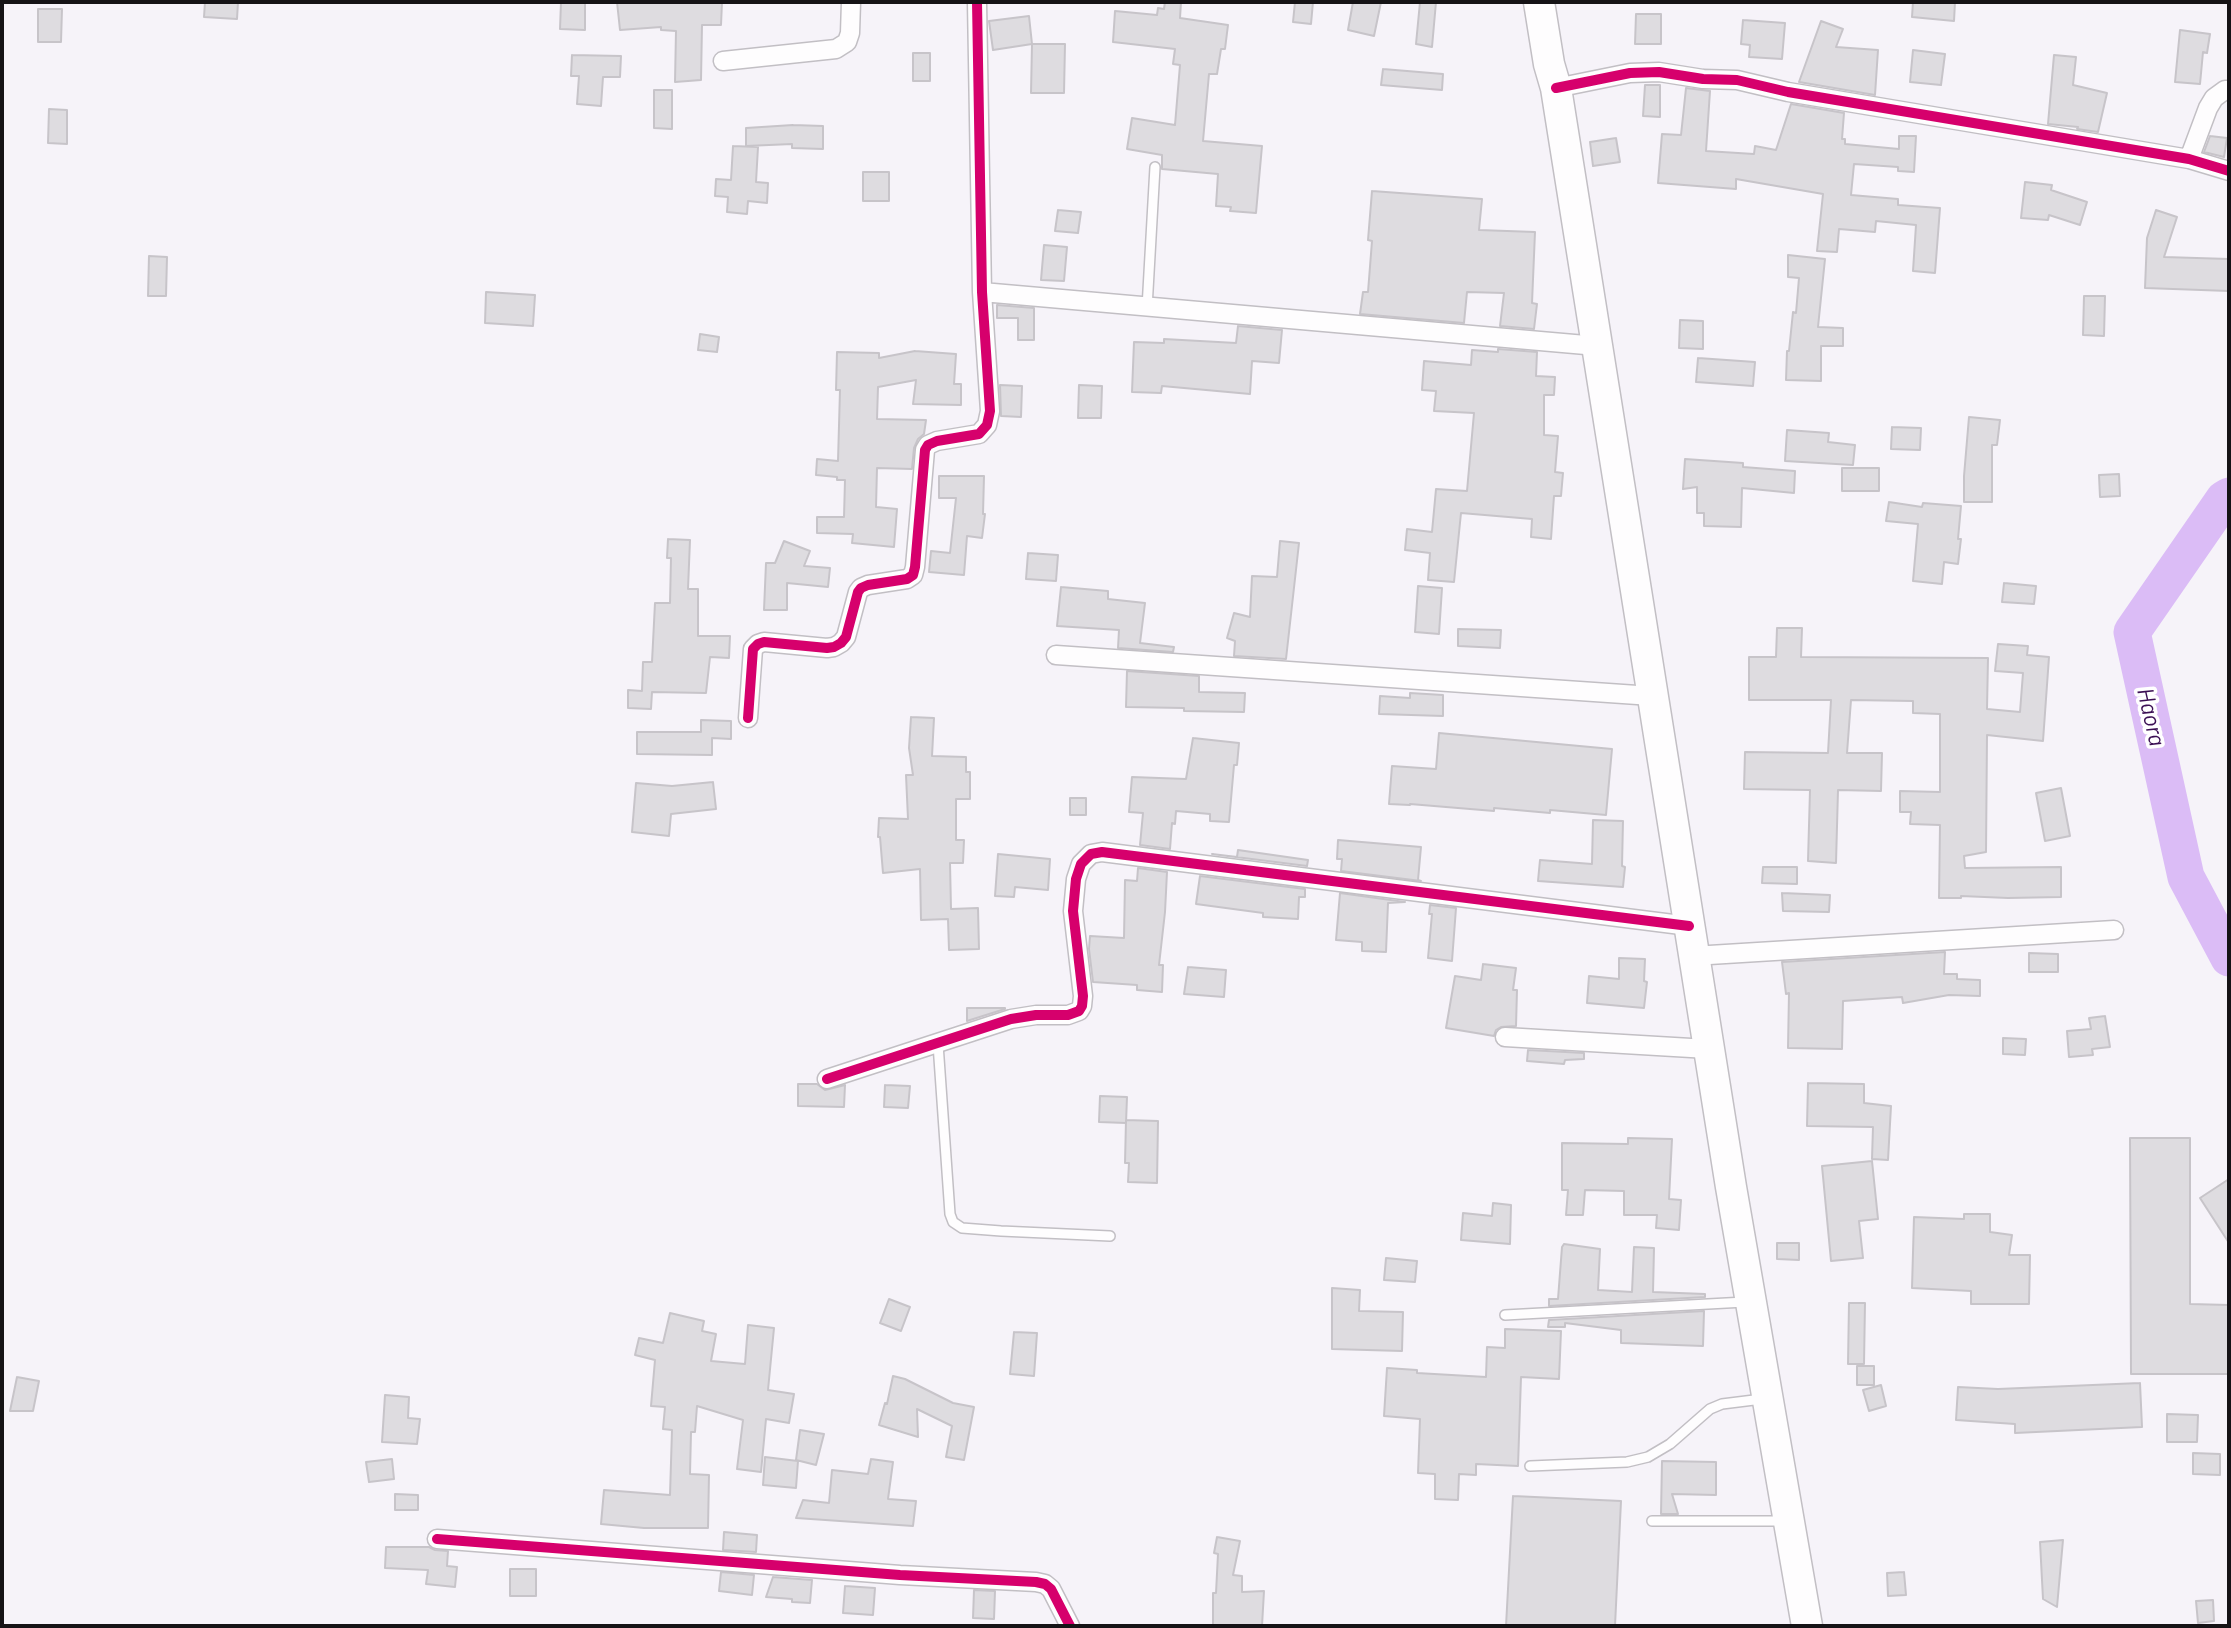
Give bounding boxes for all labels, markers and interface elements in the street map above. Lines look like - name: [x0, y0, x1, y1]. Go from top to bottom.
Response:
- water label: Haora: [2131, 685, 2171, 749]

